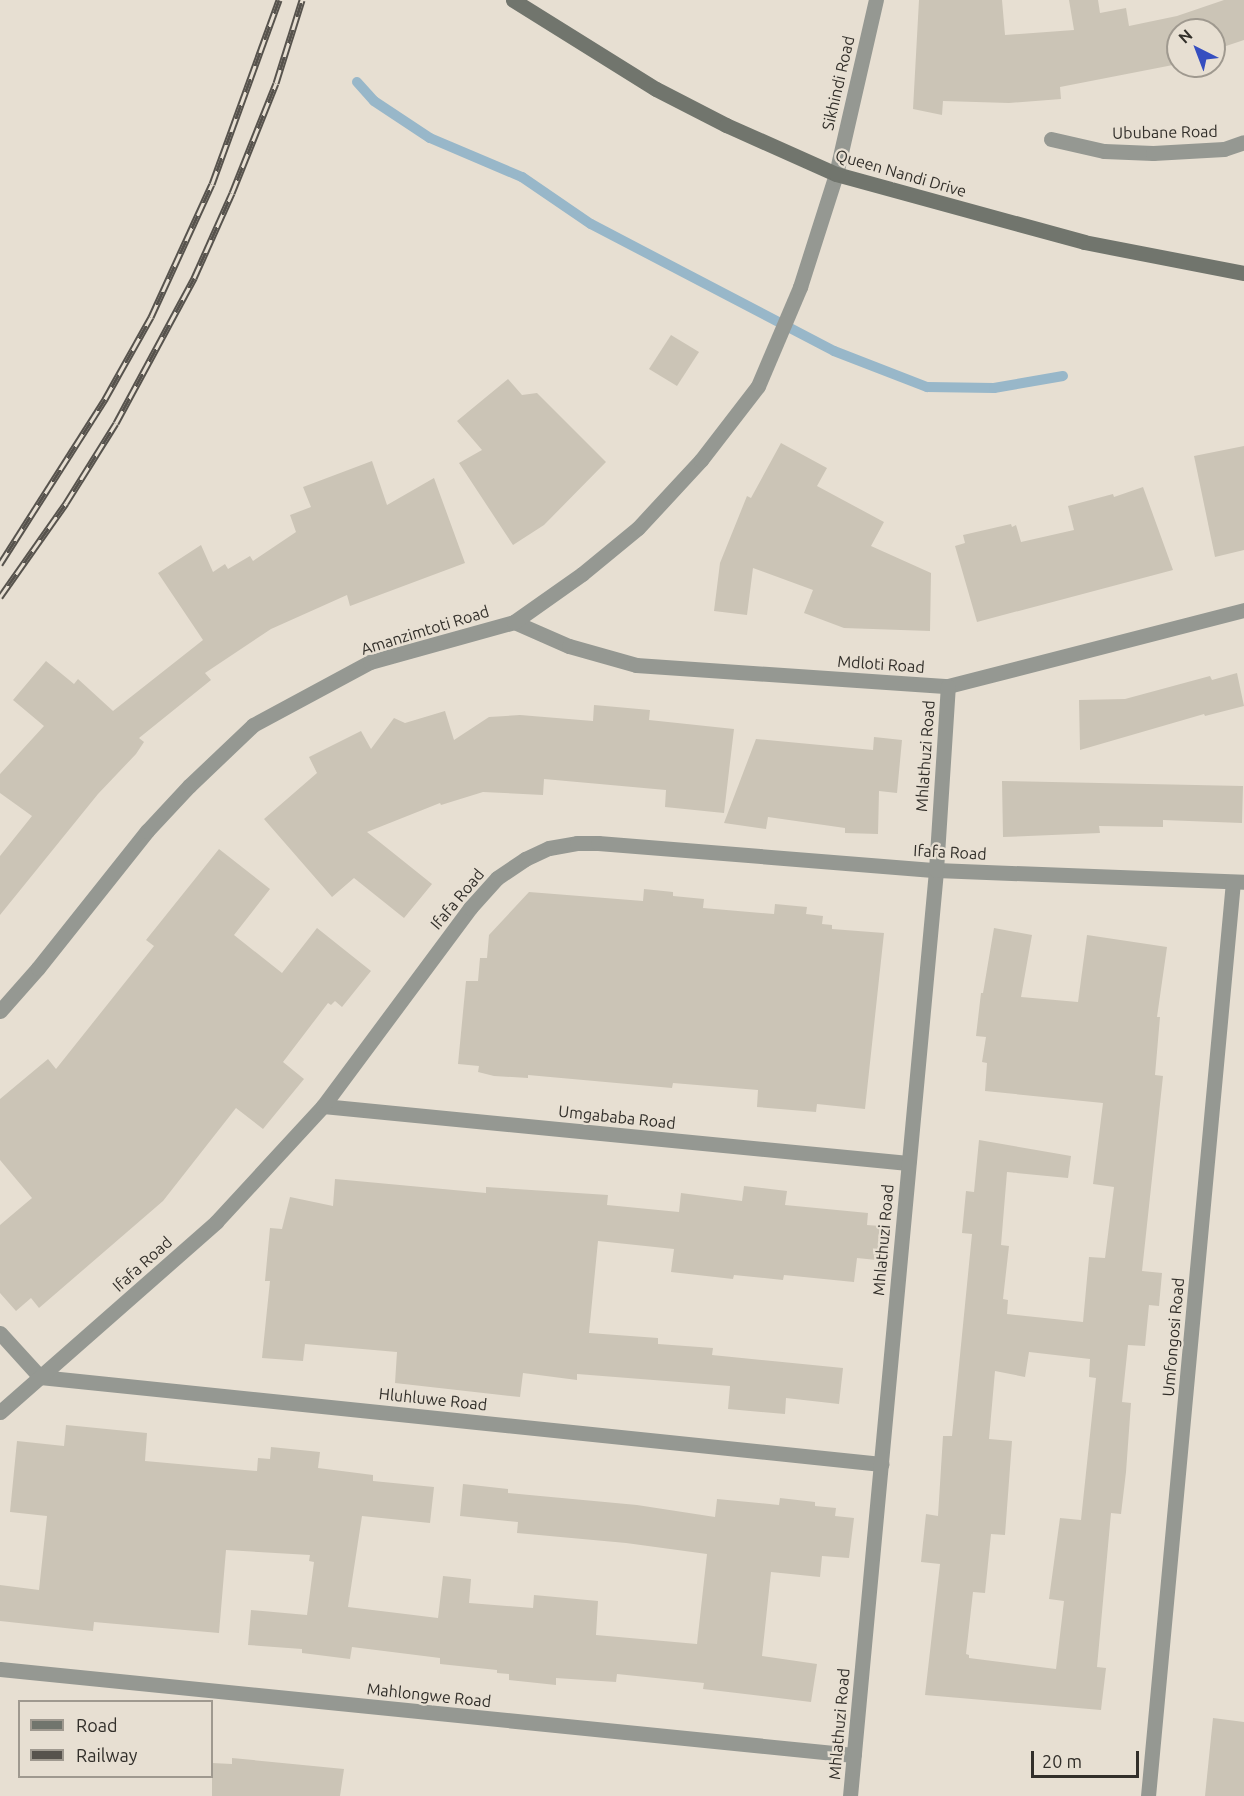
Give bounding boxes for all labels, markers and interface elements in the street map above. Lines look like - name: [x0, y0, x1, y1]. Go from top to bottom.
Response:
- north arrow: [1166, 18, 1226, 78]
- text: N: [1175, 25, 1196, 47]
- street label: Sikhindi Road: [818, 34, 858, 132]
- street label: Ububane Road: [1112, 121, 1218, 143]
- street label: Queen Nandi Drive: [833, 145, 969, 201]
- street label: Amanzimtoti Road: [359, 601, 491, 659]
- street label: Mdloti Road: [837, 651, 925, 677]
- street label: Mhlathuzi Road: [912, 700, 938, 812]
- street label: Ifafa Road: [913, 840, 987, 864]
- street label: Ifafa Road: [426, 865, 488, 933]
- street label: Umgababa Road: [557, 1101, 677, 1133]
- street label: Mhlathuzi Road: [869, 1183, 897, 1297]
- street label: Ifafa Road: [108, 1232, 176, 1296]
- street label: Umfongosi Road: [1158, 1277, 1188, 1397]
- street label: Hluhluwe Road: [378, 1384, 488, 1414]
- street label: Mhlathuzi Road: [825, 1667, 853, 1781]
- street label: Mahlongwe Road: [366, 1679, 492, 1711]
- legend: [18, 1700, 213, 1778]
- text: Road: [76, 1715, 118, 1735]
- scale bar: [1034, 1739, 1142, 1777]
- text: Railway: [76, 1745, 137, 1765]
- text: 20 m: [1042, 1751, 1082, 1771]

